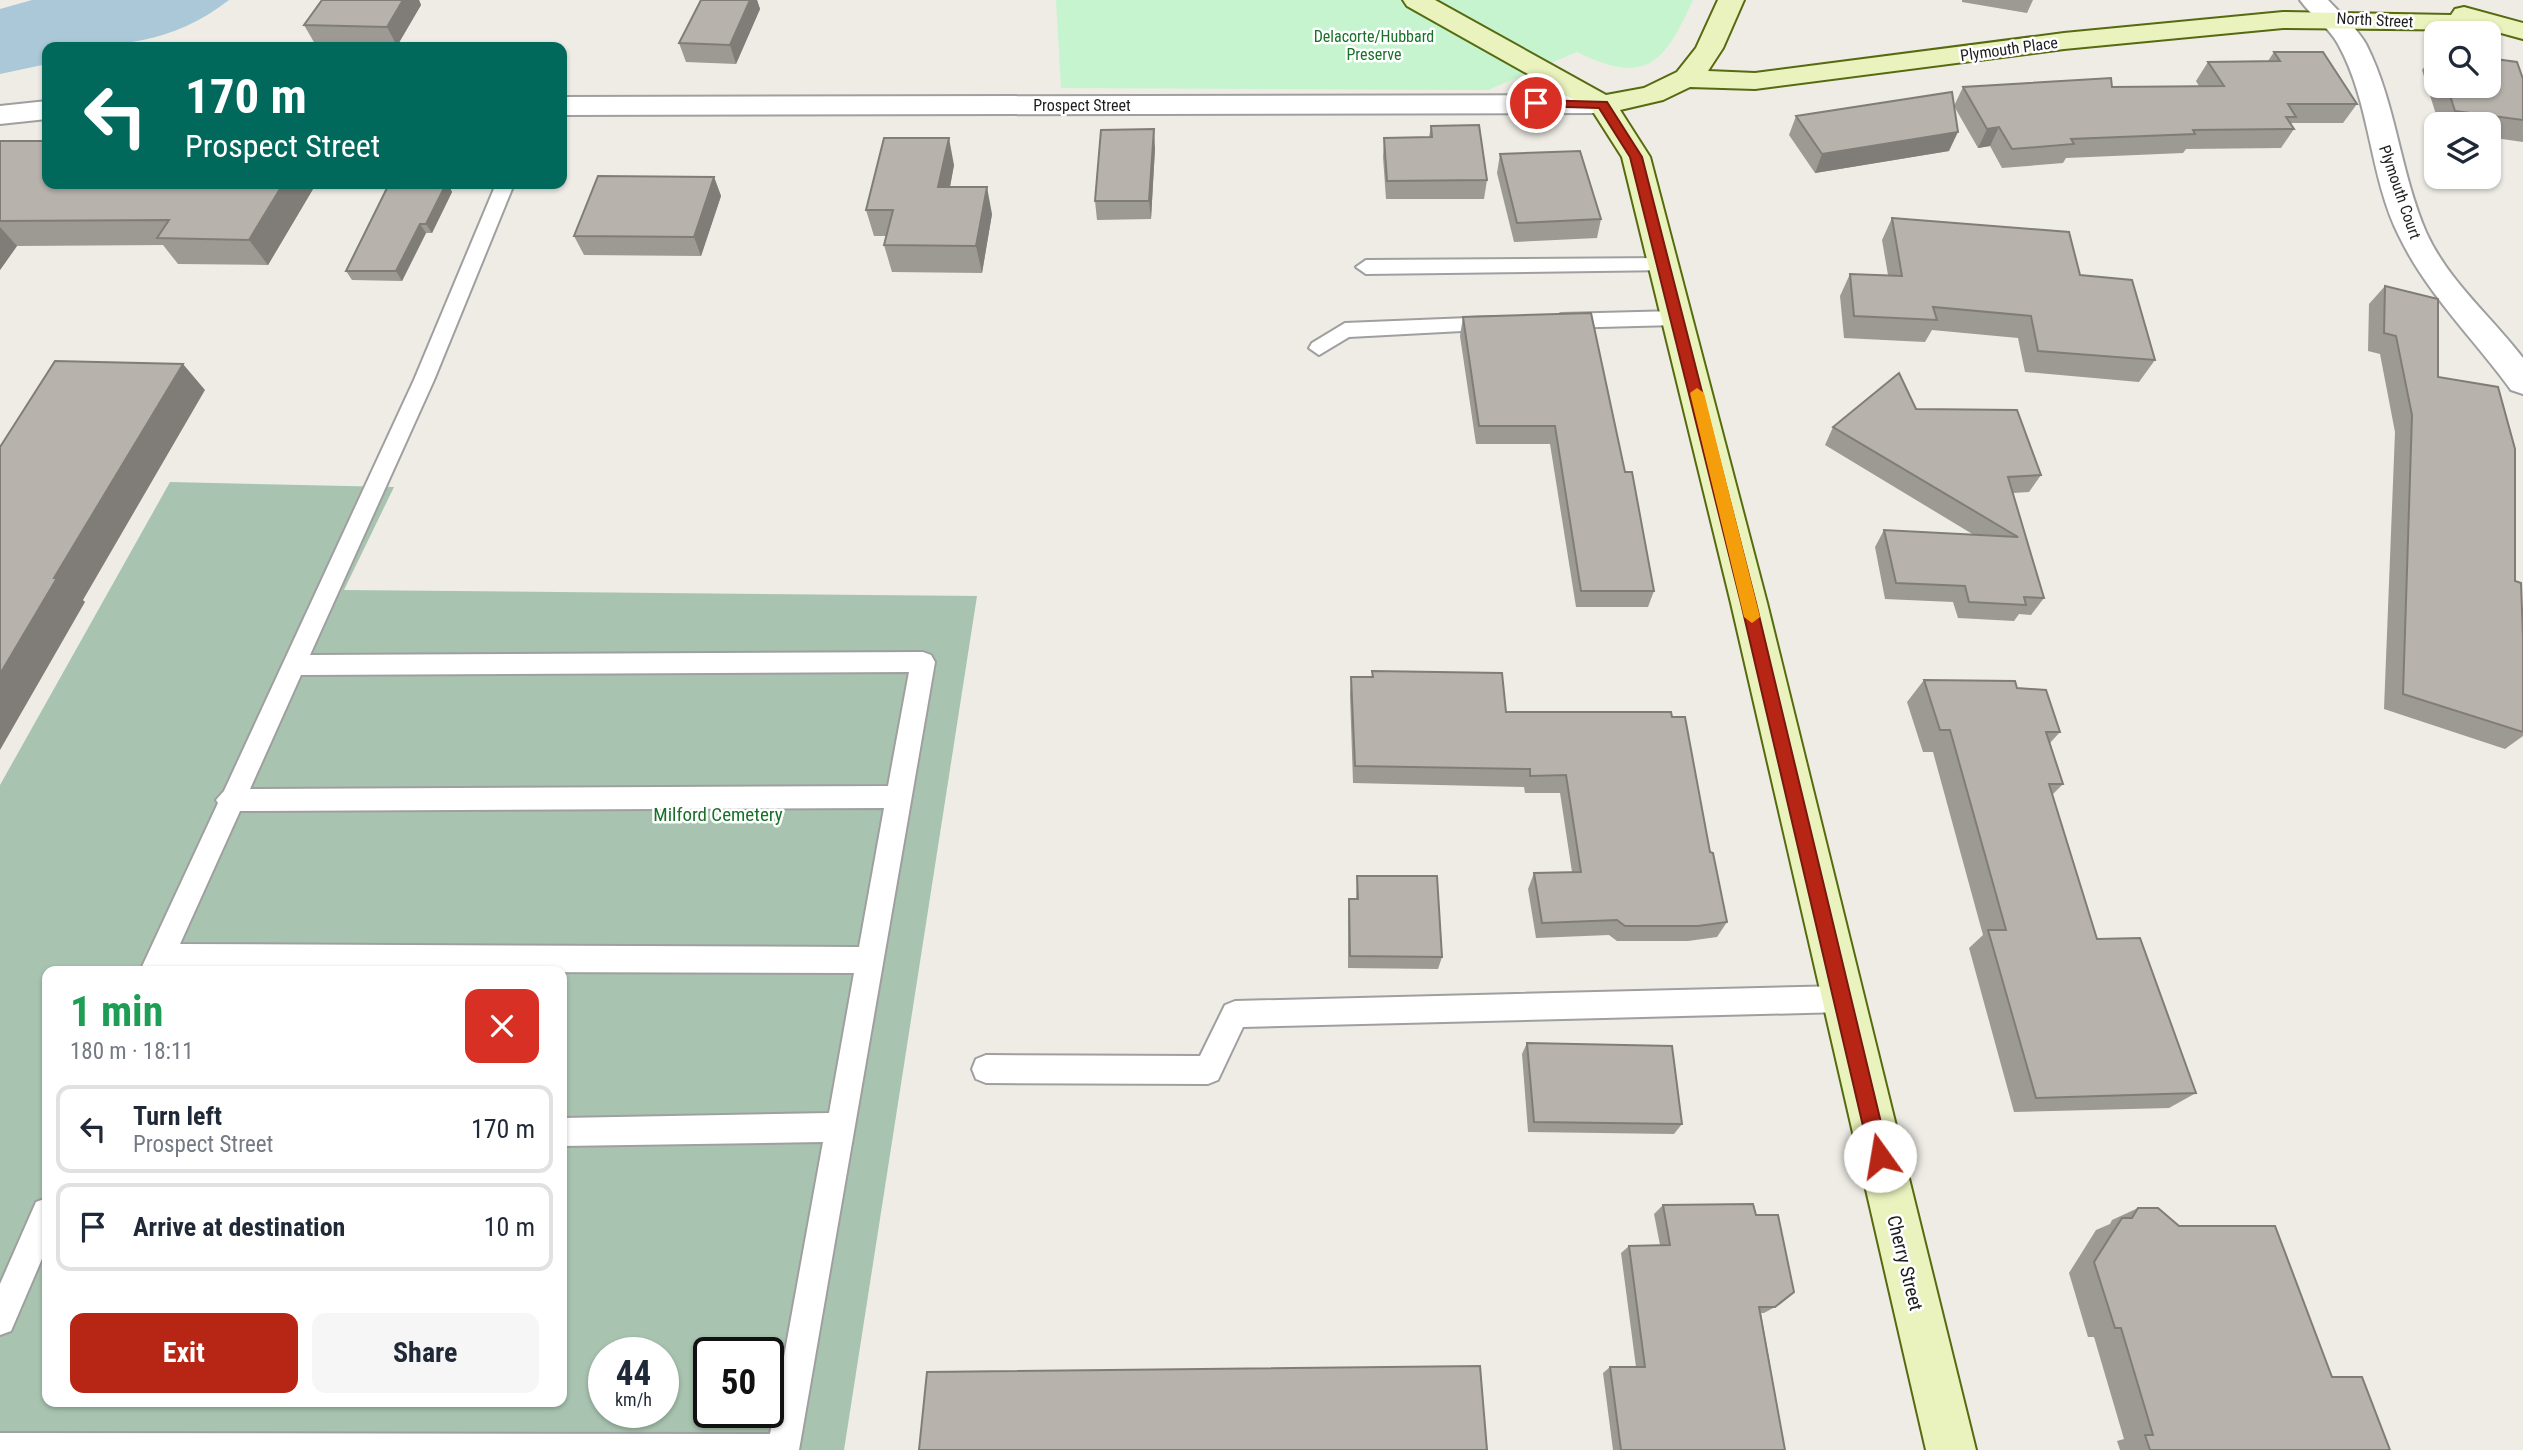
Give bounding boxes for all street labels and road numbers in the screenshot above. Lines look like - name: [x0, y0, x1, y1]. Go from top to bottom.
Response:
- street label: North Street: [2336, 9, 2414, 32]
- street label: Plymouth Place: [1959, 33, 2059, 65]
- street label: Prospect Street: [1033, 96, 1131, 115]
- street label: Plymouth Court: [2375, 143, 2425, 242]
- street label: Cherry Street: [1882, 1213, 1928, 1313]

